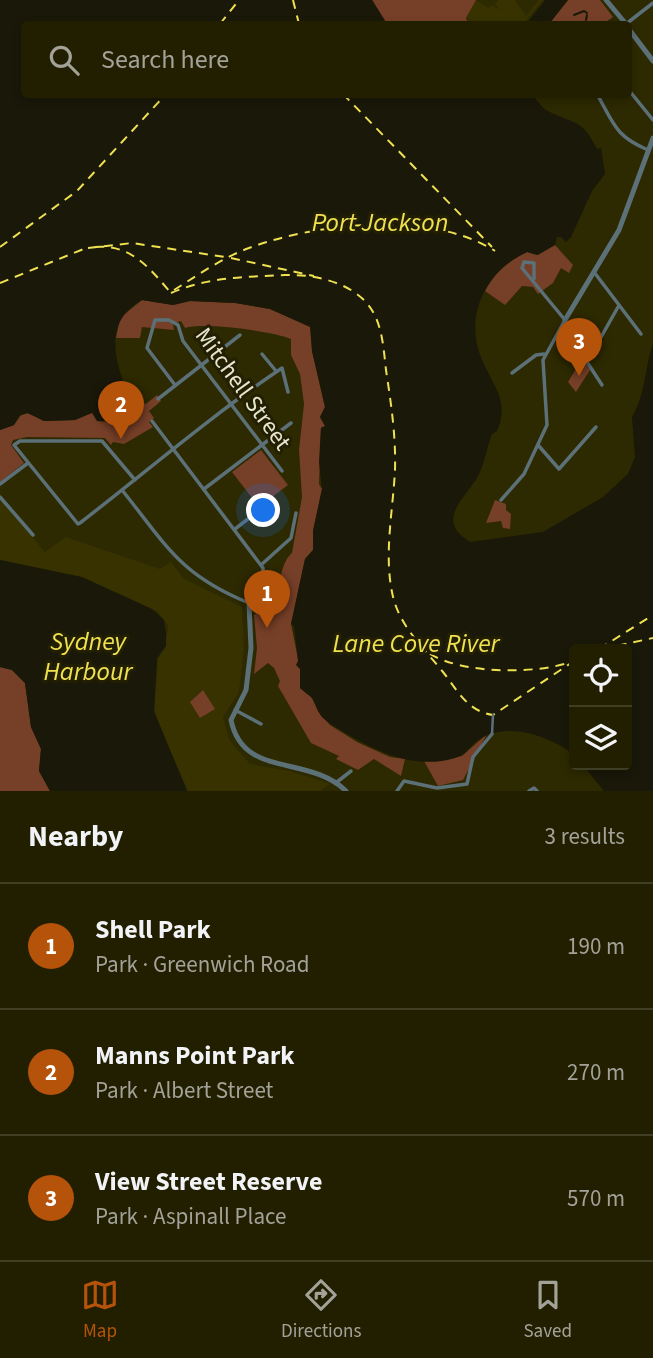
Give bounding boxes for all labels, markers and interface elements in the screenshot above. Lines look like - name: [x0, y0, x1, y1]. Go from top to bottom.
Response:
- search box: [21, 21, 632, 98]
- icon: search: [45, 41, 83, 79]
- text: Search here: [101, 41, 229, 78]
- water label: Port Jackson: [312, 204, 448, 241]
- pin: 3: [556, 318, 602, 376]
- street label: Mitchell Street: [186, 320, 300, 458]
- pin: 2: [98, 381, 144, 439]
- your location: [246, 493, 280, 527]
- pin: 1: [244, 570, 290, 628]
- water label: Sydney Harbour: [44, 623, 133, 690]
- water label: Lane Cove River: [332, 625, 501, 662]
- map controls: [569, 644, 632, 770]
- button: locate: [569, 644, 632, 707]
- button: layers: [569, 707, 632, 770]
- text: Nearby: [28, 815, 123, 858]
- text: 3 results: [545, 820, 625, 853]
- text: Shell Park: [95, 911, 211, 948]
- text: 1: [45, 930, 57, 963]
- text: 190 m: [567, 930, 625, 963]
- text: Park · Greenwich Road: [95, 948, 309, 981]
- text: Manns Point Park: [95, 1037, 294, 1074]
- text: 2: [45, 1056, 57, 1089]
- text: 270 m: [567, 1056, 625, 1089]
- text: Park · Albert Street: [95, 1074, 273, 1107]
- text: View Street Reserve: [95, 1163, 322, 1200]
- text: 3: [45, 1182, 57, 1215]
- text: 570 m: [567, 1182, 625, 1215]
- text: Park · Aspinall Place: [95, 1200, 286, 1233]
- tab: Map: [81, 1276, 119, 1345]
- tab: Directions: [281, 1276, 361, 1345]
- tab: Saved: [523, 1276, 572, 1345]

